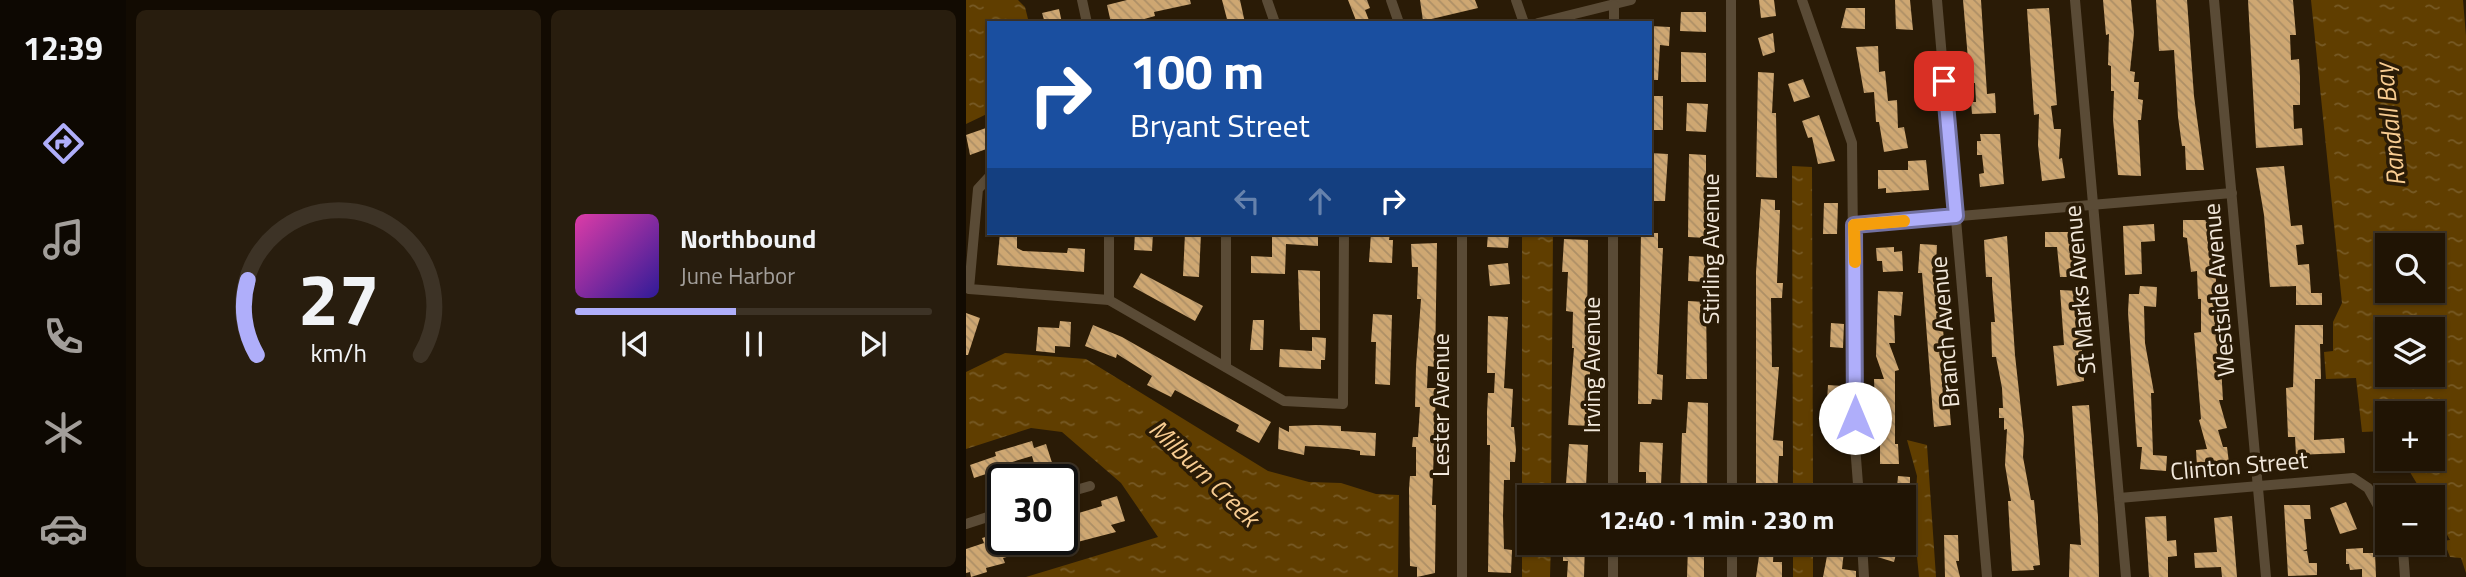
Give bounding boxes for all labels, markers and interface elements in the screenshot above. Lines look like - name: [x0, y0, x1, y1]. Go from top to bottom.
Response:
- text: 12:39: [23, 24, 103, 72]
- text: 100 m: [1130, 33, 1264, 108]
- icon: right: [1015, 49, 1106, 140]
- pin: [1914, 51, 1974, 111]
- water label: Randall Bay: [2363, 59, 2415, 188]
- icon: arrive: [1925, 62, 1963, 100]
- text: Bryant Street: [1130, 101, 1310, 149]
- icon: directions: [39, 119, 88, 168]
- street label: Stirling Avenue: [1692, 173, 1728, 325]
- icon: left: [1228, 182, 1266, 220]
- icon: ahead: [1301, 182, 1339, 220]
- icon: right: [1374, 182, 1412, 220]
- street label: Westside Avenue: [2192, 202, 2244, 378]
- street label: St Marks Avenue: [2054, 204, 2104, 376]
- icon: music: [39, 215, 88, 264]
- text: Northbound: [680, 219, 816, 258]
- map controls: [2375, 233, 2445, 555]
- button: search: [2375, 233, 2445, 303]
- text: 27: [298, 243, 379, 353]
- street label: Branch Avenue: [1919, 255, 1969, 409]
- text: June Harbor: [680, 258, 795, 293]
- street label: Irving Avenue: [1573, 297, 1609, 433]
- icon: phone: [39, 312, 88, 361]
- button: layers: [2375, 317, 2445, 387]
- icon: previous: [616, 325, 654, 363]
- icon: pause: [735, 325, 773, 363]
- icon: next: [854, 325, 892, 363]
- text: km/h: [310, 333, 367, 371]
- street label: Lester Avenue: [1422, 333, 1458, 477]
- position arrow: [1818, 381, 1892, 455]
- button: +: [2375, 401, 2445, 471]
- icon: climate: [39, 408, 88, 457]
- water label: Milburn Creek: [1140, 410, 1271, 538]
- street label: Clinton Street: [2169, 441, 2310, 489]
- speed limit sign: 30: [987, 464, 1078, 555]
- button: −: [2375, 485, 2445, 555]
- text: 12:40 · 1 min · 230 m: [1599, 500, 1834, 539]
- icon: car: [39, 504, 88, 553]

